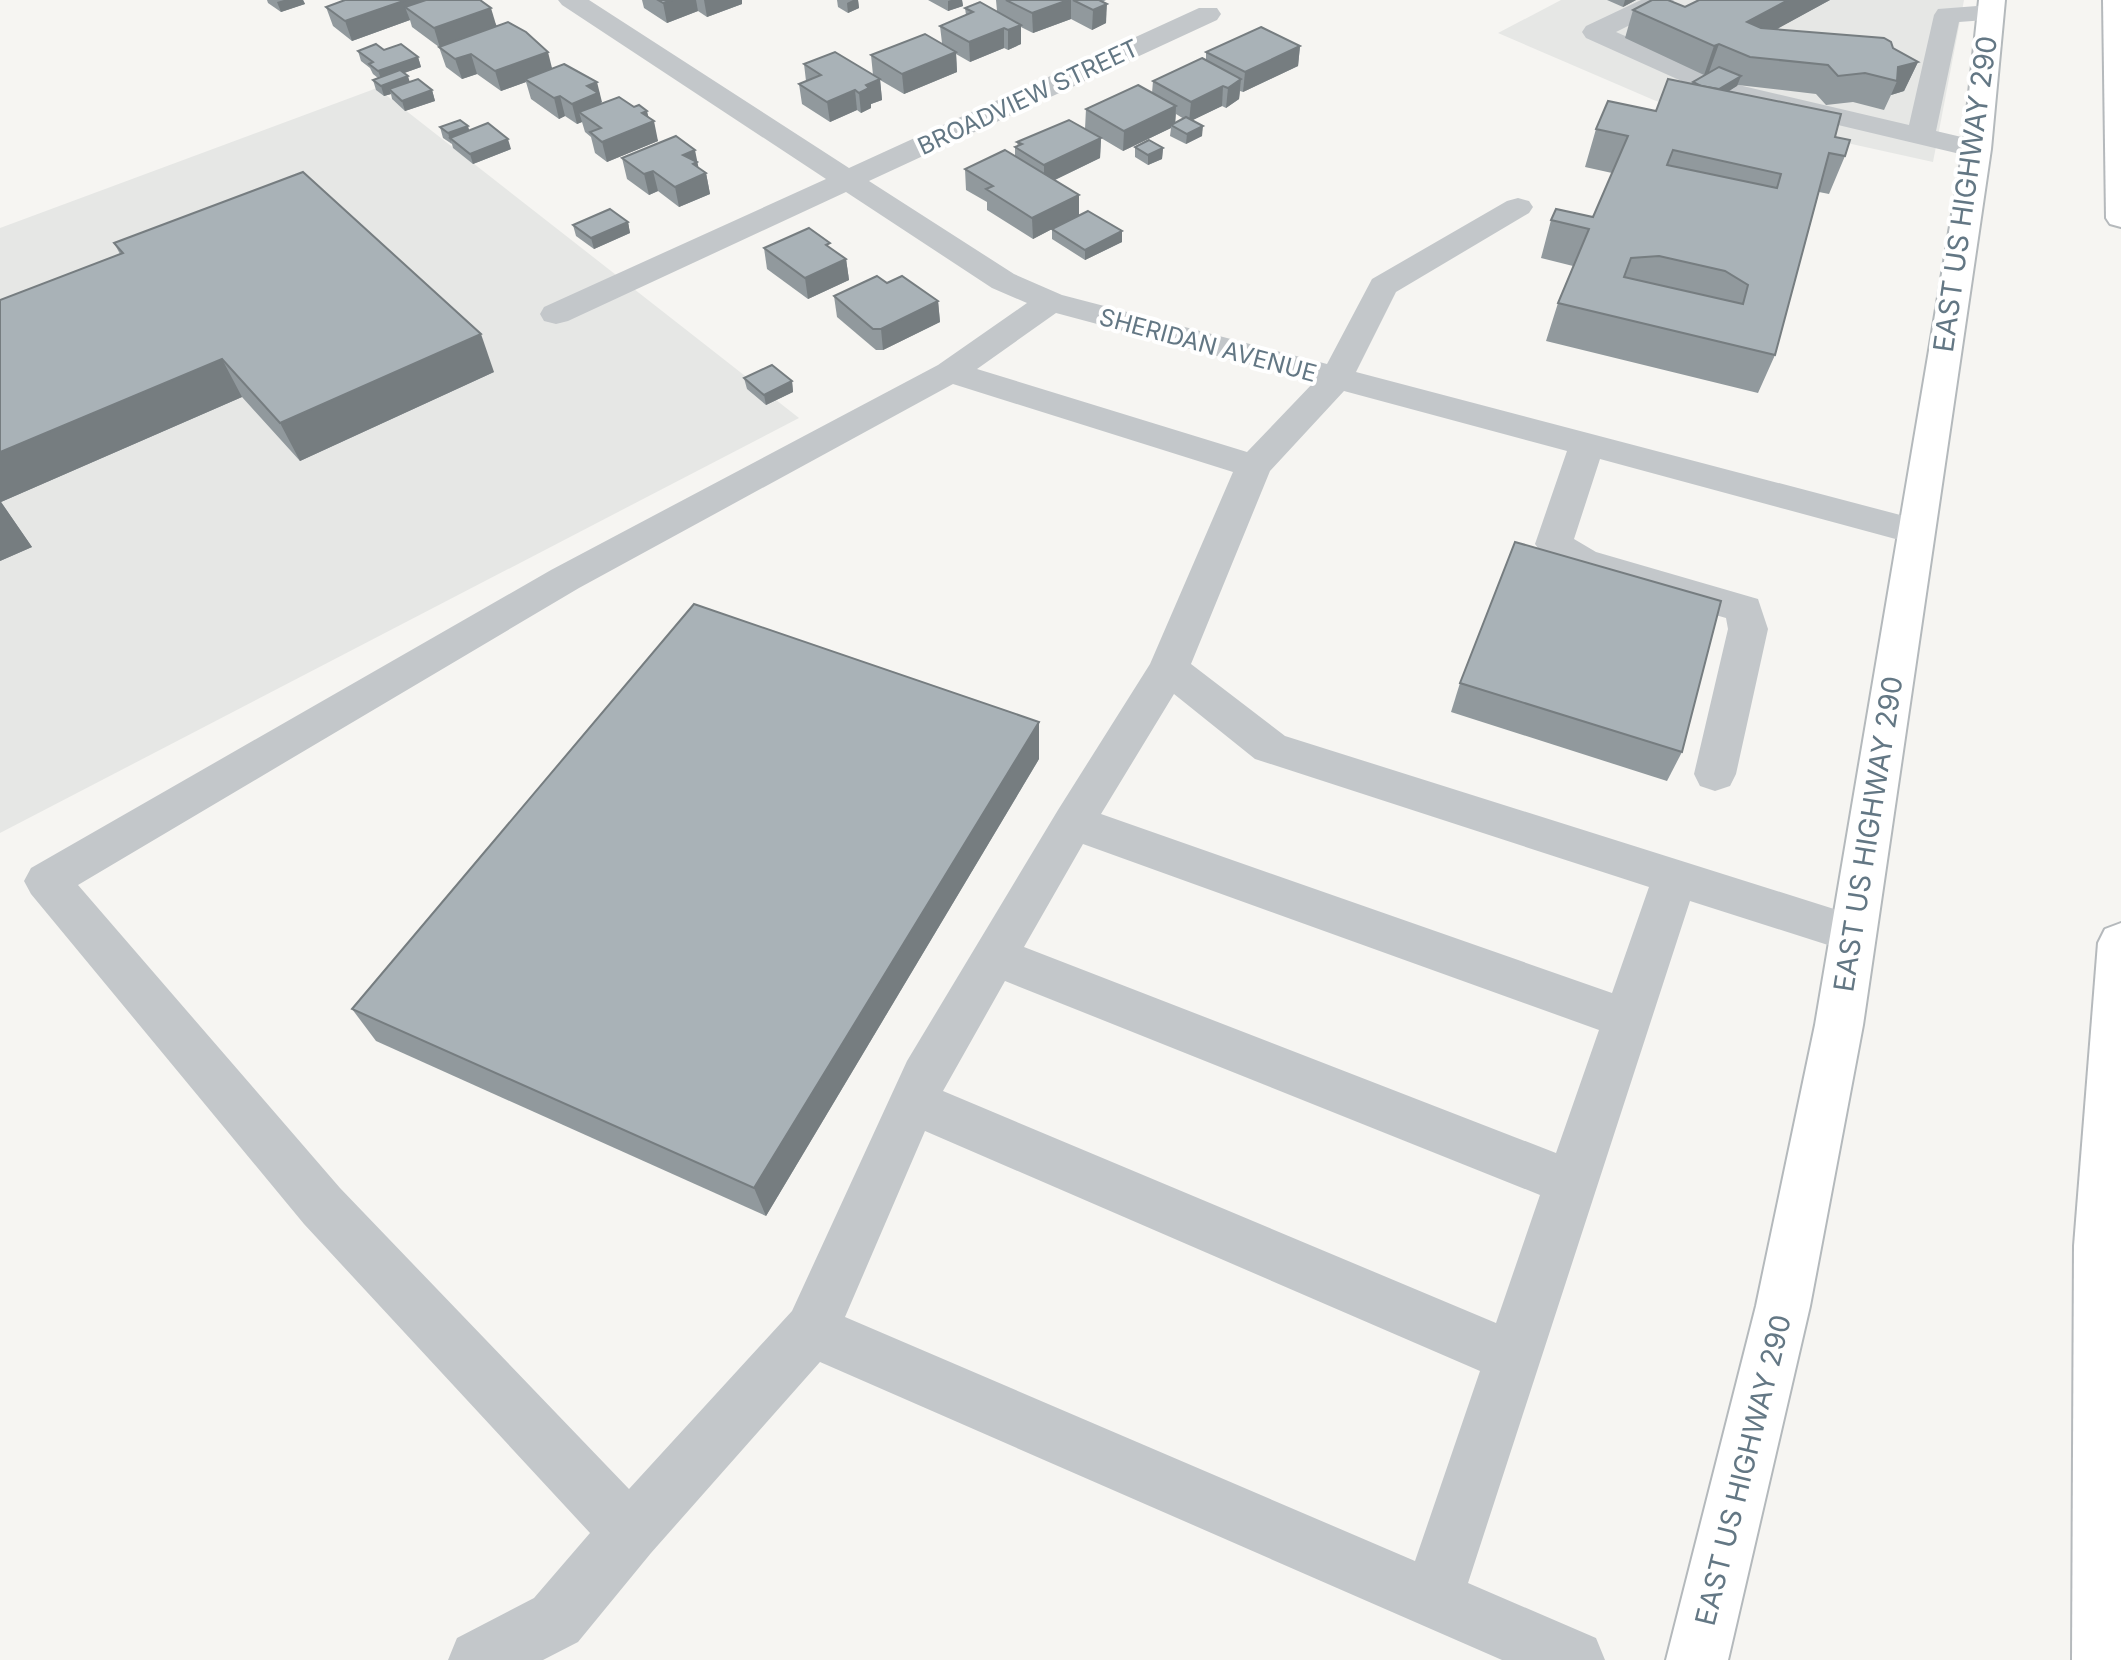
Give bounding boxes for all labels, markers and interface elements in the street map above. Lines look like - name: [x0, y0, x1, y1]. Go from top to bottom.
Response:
- street label: BROADVIEW STREET: [913, 33, 1143, 161]
- street label: EAST US HIGHWAY 290: [1926, 34, 2004, 354]
- street label: SHERIDAN AVENUE: [1096, 302, 1320, 388]
- street label: EAST US HIGHWAY 290: [1826, 674, 1910, 994]
- street label: EAST US HIGHWAY 290: [1688, 1311, 1798, 1629]

